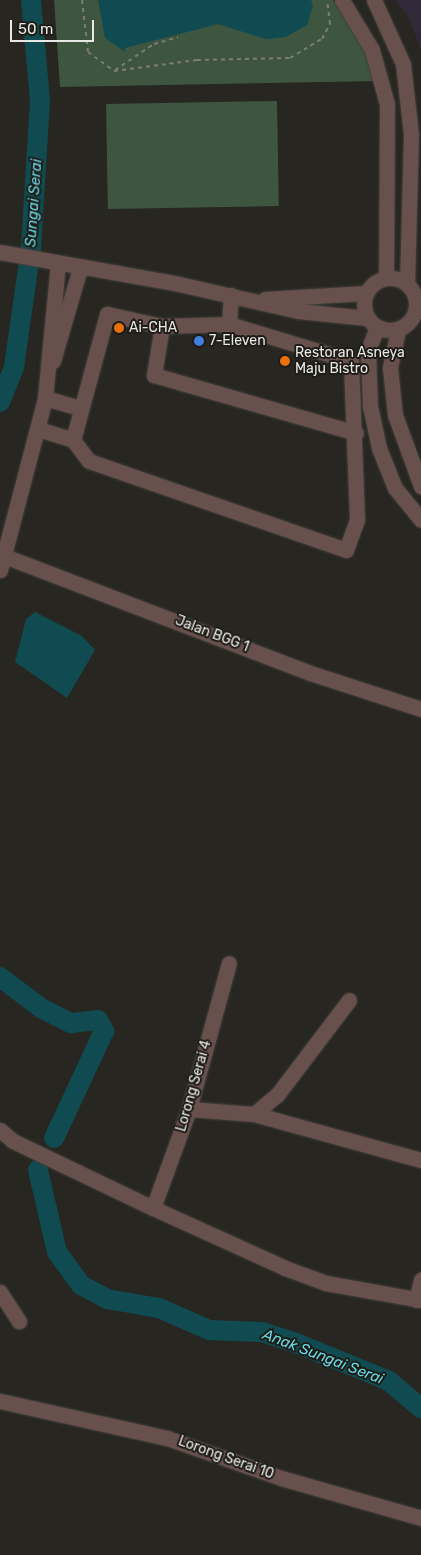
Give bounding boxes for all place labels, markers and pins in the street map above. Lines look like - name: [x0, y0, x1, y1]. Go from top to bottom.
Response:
- place label: Ai-CHA: [129, 320, 177, 336]
- marker: Ai-CHA: [113, 322, 125, 334]
- place label: 7-Eleven: [209, 333, 266, 349]
- marker: 7-Eleven: [193, 335, 205, 347]
- place label: Restoran Asneya Maju Bistro: [295, 345, 405, 378]
- marker: Restoran Asneya Maju Bistro: [279, 355, 291, 367]

